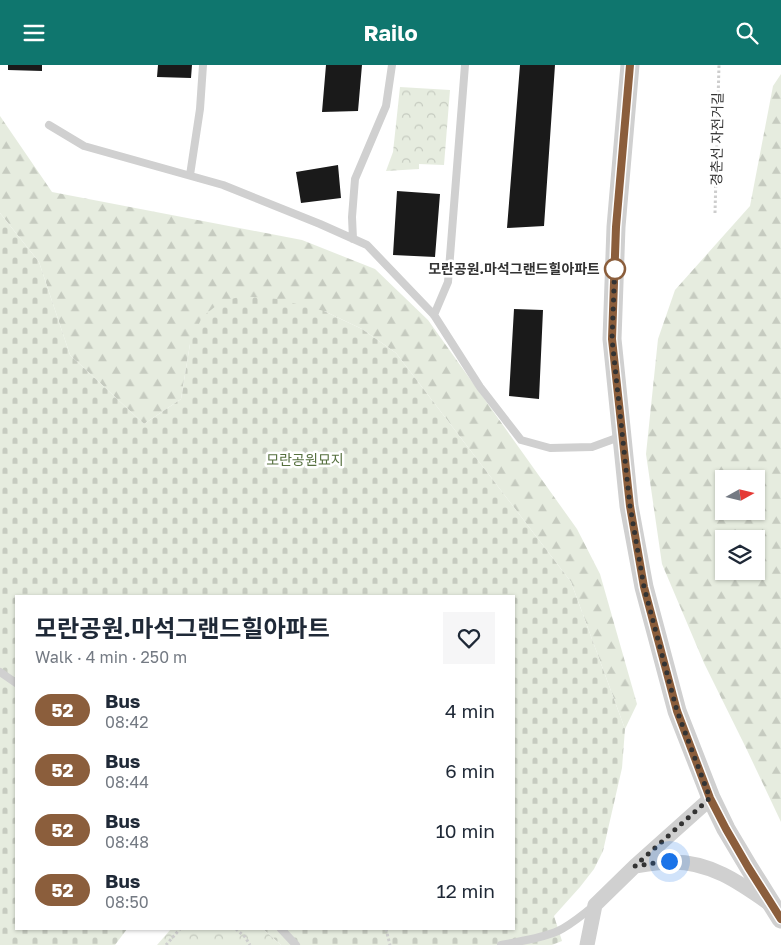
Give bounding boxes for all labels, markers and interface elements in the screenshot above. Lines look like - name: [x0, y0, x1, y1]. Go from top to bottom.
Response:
- icon: menu: [20, 19, 48, 47]
- text: Railo: [363, 19, 418, 46]
- icon: search: [733, 19, 761, 47]
- street label: 경춘선 자전거길: [707, 92, 726, 186]
- marker: 모란공원.마석그랜드힐아파트: [604, 258, 626, 280]
- place label: 모란공원.마석그랜드힐아파트: [428, 260, 600, 277]
- park label: 모란공원묘지: [266, 451, 344, 468]
- north arrow: [715, 470, 765, 520]
- map controls: [715, 470, 765, 580]
- button: layers: [715, 530, 765, 580]
- button: heart: [443, 612, 495, 664]
- text: 모란공원.마석그랜드힐아파트: [35, 613, 330, 642]
- text: Walk · 4 min · 250 m: [35, 647, 187, 667]
- text: Bus: [105, 689, 140, 712]
- text: 52: [52, 699, 73, 721]
- text: 4 min: [445, 699, 495, 722]
- text: 08:42: [105, 712, 149, 732]
- text: Bus: [105, 749, 140, 772]
- text: 52: [52, 759, 73, 781]
- text: 6 min: [445, 759, 495, 782]
- text: 08:44: [105, 772, 149, 792]
- text: Bus: [105, 809, 140, 832]
- text: 52: [52, 819, 73, 841]
- text: 10 min: [436, 819, 495, 842]
- text: 08:48: [105, 832, 149, 852]
- your location: [657, 849, 682, 874]
- text: Bus: [105, 869, 140, 892]
- text: 52: [52, 879, 73, 901]
- text: 12 min: [436, 879, 495, 902]
- text: 08:50: [105, 892, 149, 912]

